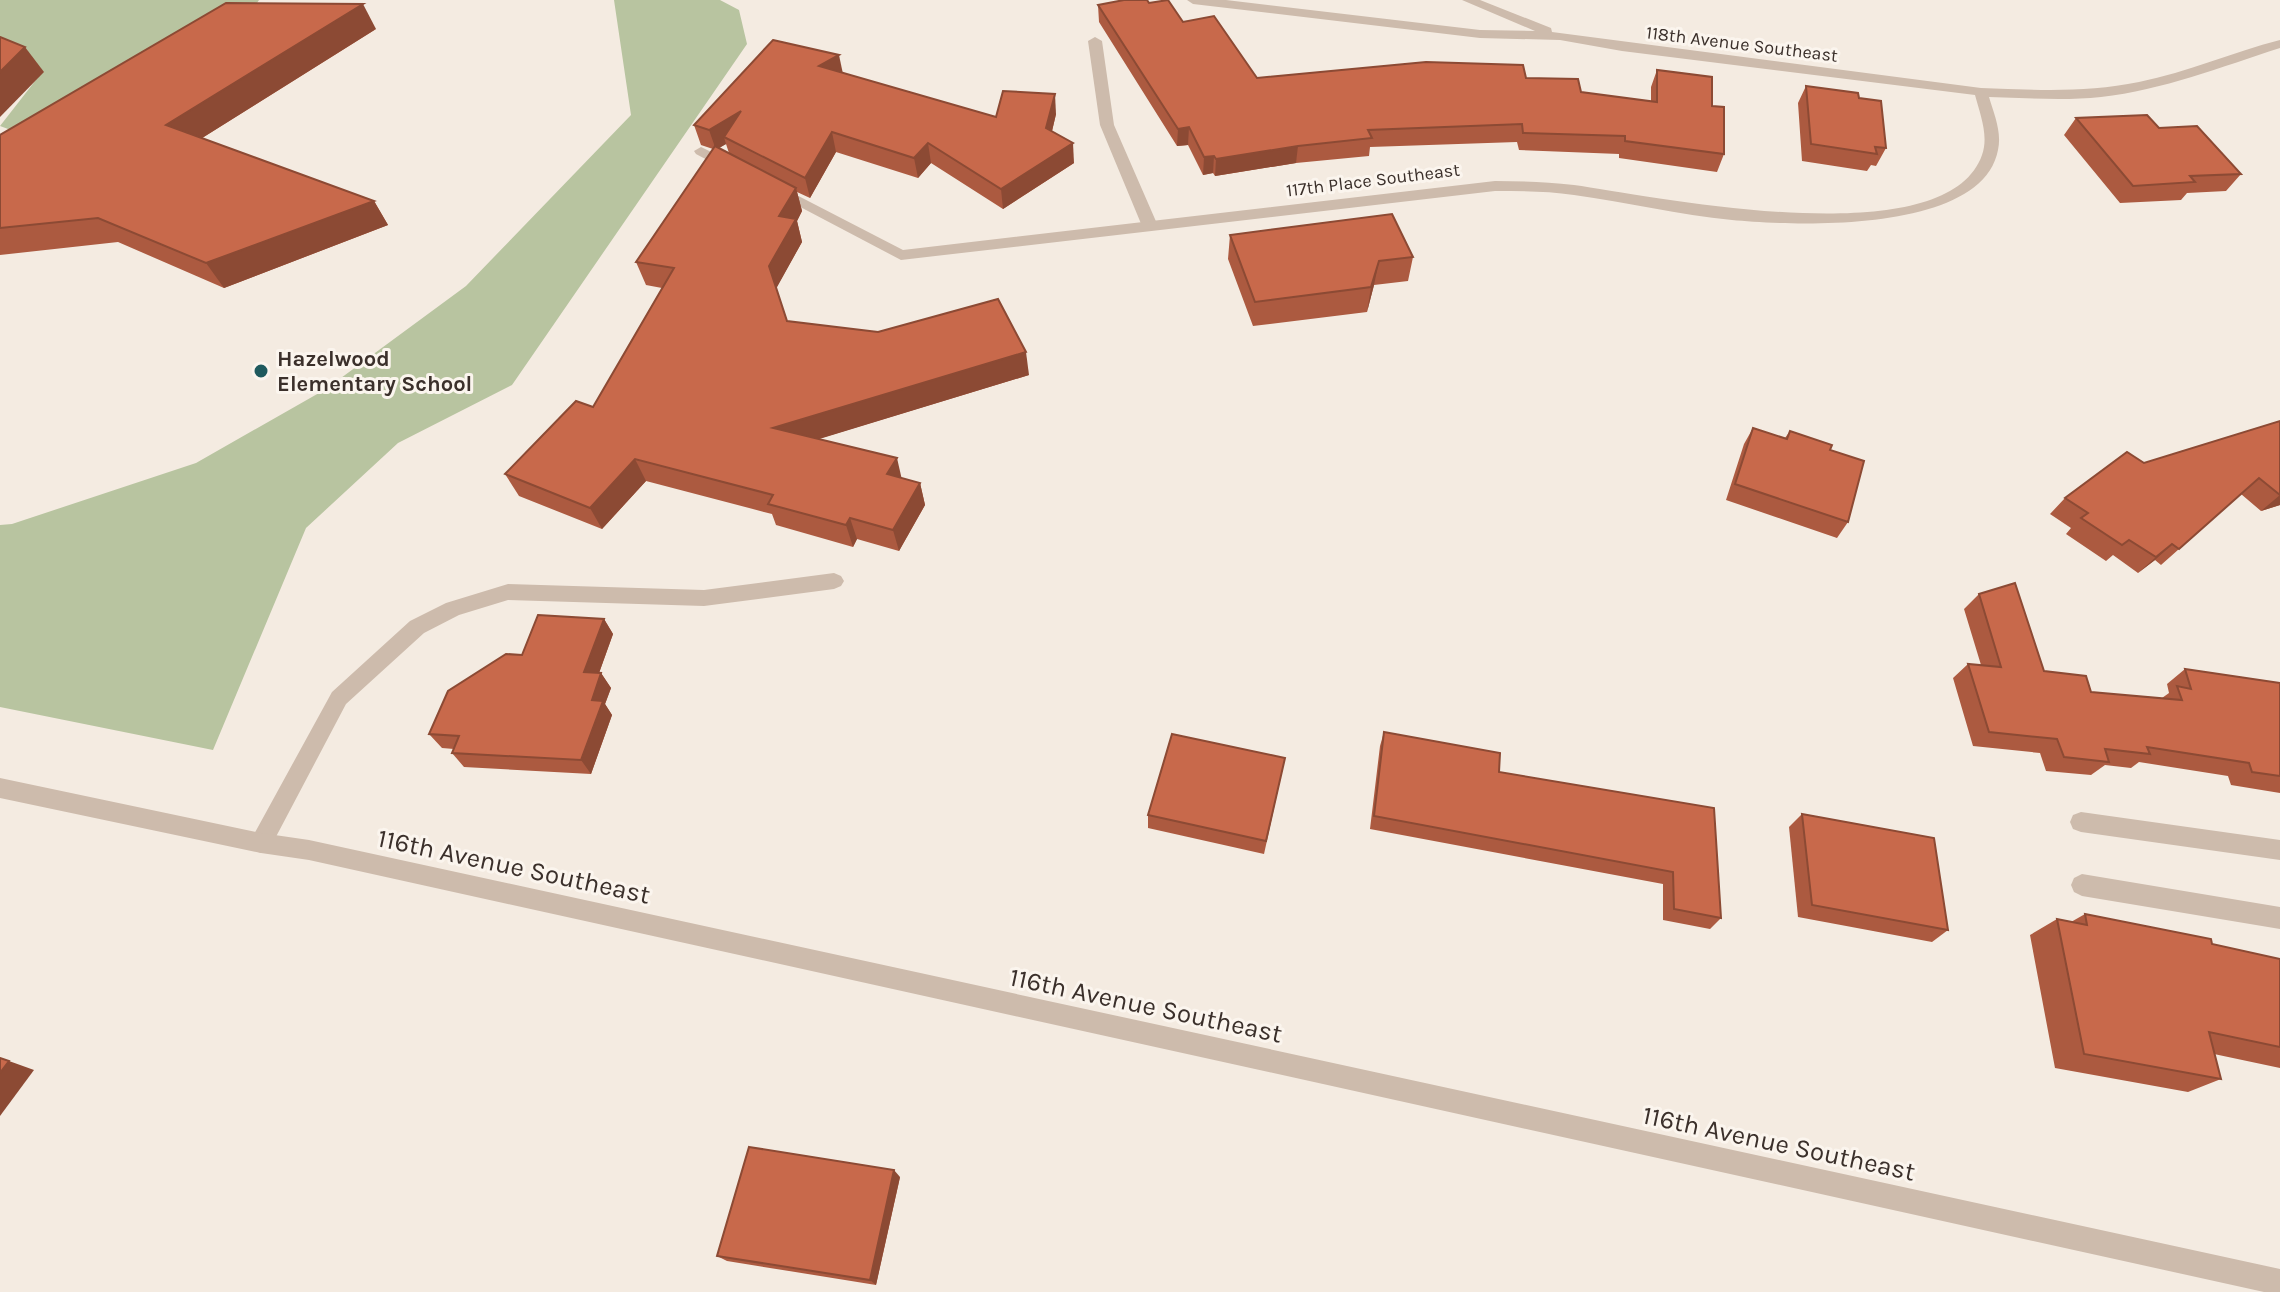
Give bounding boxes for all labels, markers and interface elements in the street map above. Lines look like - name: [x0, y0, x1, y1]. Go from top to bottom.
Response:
- street label: 118th Avenue Southeast: [1645, 21, 1839, 67]
- street label: 117th Place Southeast: [1285, 158, 1461, 202]
- place label: Hazelwood Elementary School: [277, 346, 472, 397]
- marker: Hazelwood Elementary School: [252, 362, 270, 380]
- street label: 116th Avenue Southeast: [375, 822, 653, 911]
- street label: 116th Avenue Southeast: [1007, 961, 1285, 1050]
- street label: 116th Avenue Southeast: [1640, 1099, 1918, 1188]

